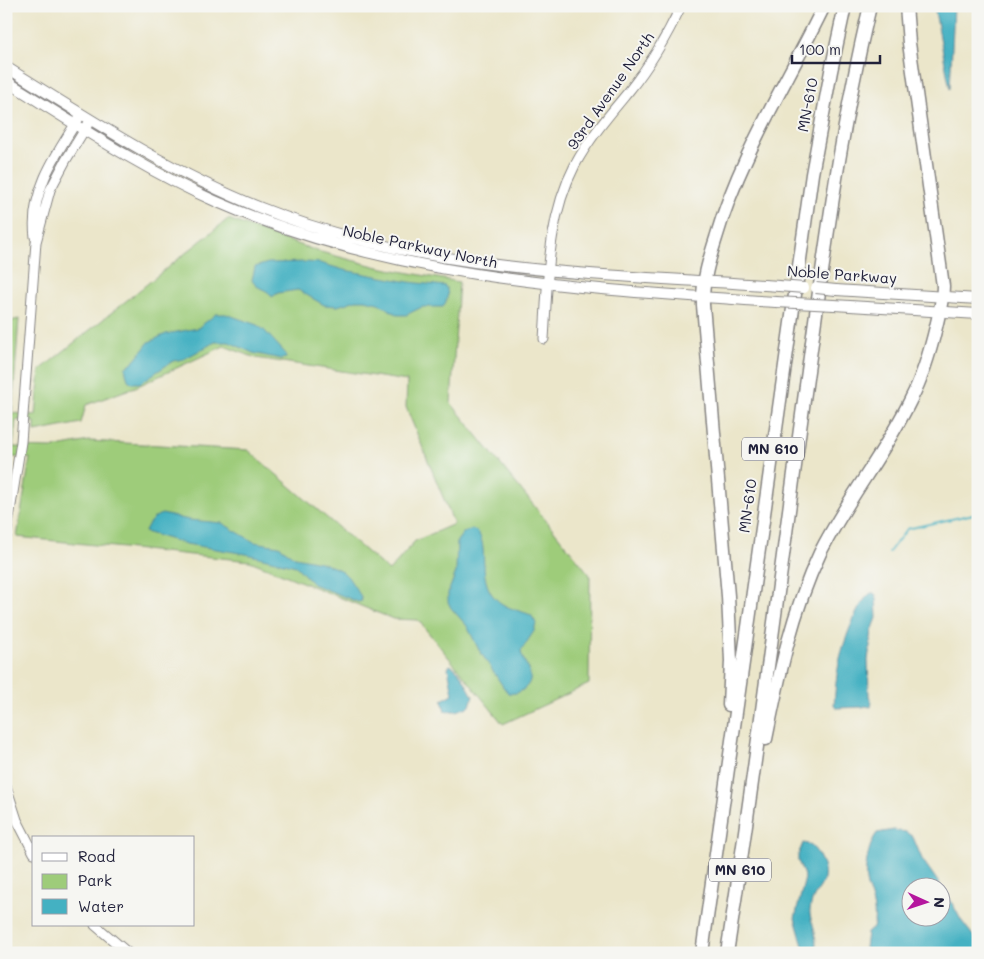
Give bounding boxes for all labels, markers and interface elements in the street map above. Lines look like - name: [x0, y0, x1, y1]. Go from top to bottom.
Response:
- street label: 93rd Avenue North: [562, 28, 658, 153]
- scale bar: [792, 32, 879, 64]
- text: 100 m: [799, 39, 841, 59]
- street label: MN-610: [792, 76, 822, 133]
- street label: Noble Parkway North: [341, 220, 499, 272]
- street label: Noble Parkway: [786, 260, 898, 288]
- road number: MN 610: [742, 438, 804, 460]
- street label: MN-610: [733, 478, 761, 534]
- legend: [32, 836, 195, 926]
- text: Road: [78, 846, 115, 866]
- road number: MN 610: [709, 858, 771, 882]
- text: Park: [78, 870, 112, 890]
- north arrow: [902, 876, 952, 926]
- text: Water: [78, 896, 124, 916]
- text: N: [930, 897, 949, 909]

